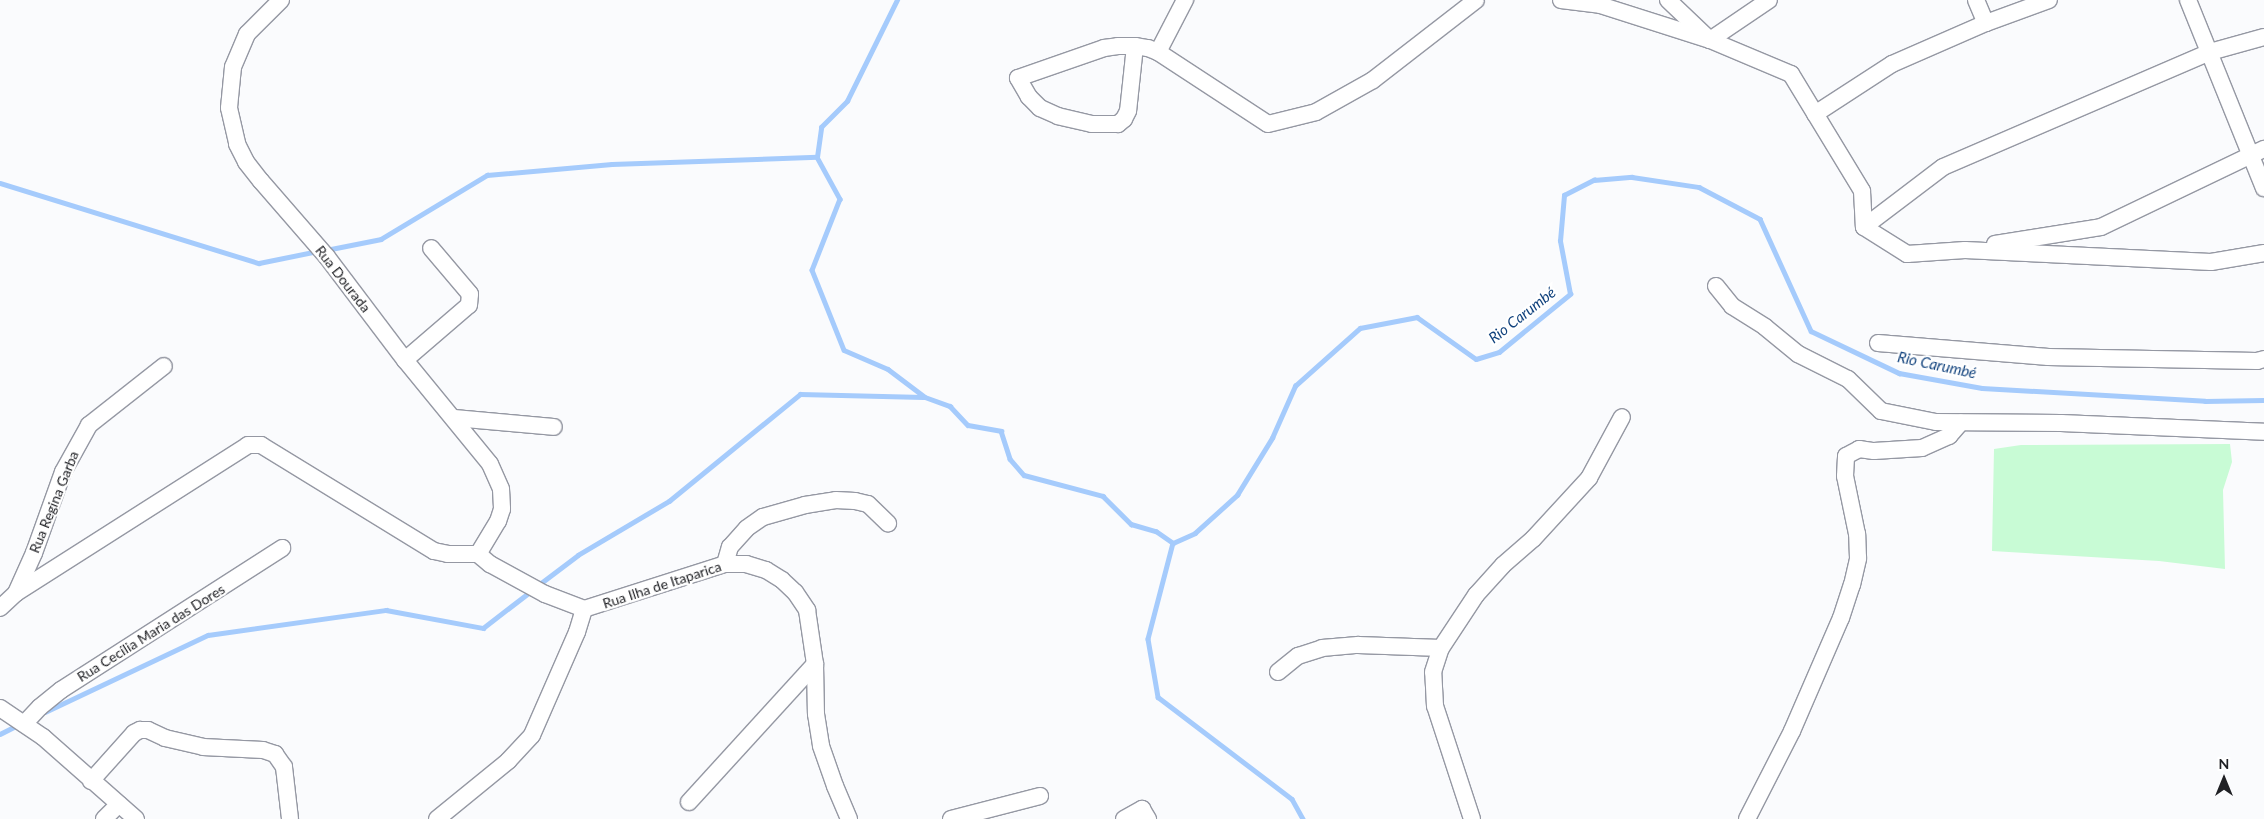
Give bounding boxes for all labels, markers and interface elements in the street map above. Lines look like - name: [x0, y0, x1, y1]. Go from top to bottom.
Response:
- street label: Rua Dourada: [312, 242, 374, 316]
- water label: Rio Carumbé: [1485, 283, 1559, 347]
- water label: Rio Carumbé: [1896, 348, 1978, 382]
- street label: Rua Regina Garba: [26, 449, 82, 555]
- street label: Rua Ilha de Itaparica: [601, 558, 723, 612]
- street label: Rua Cecília Maria das Dores: [74, 581, 228, 685]
- north arrow: [2199, 754, 2249, 804]
- text: N: [2219, 755, 2229, 772]

